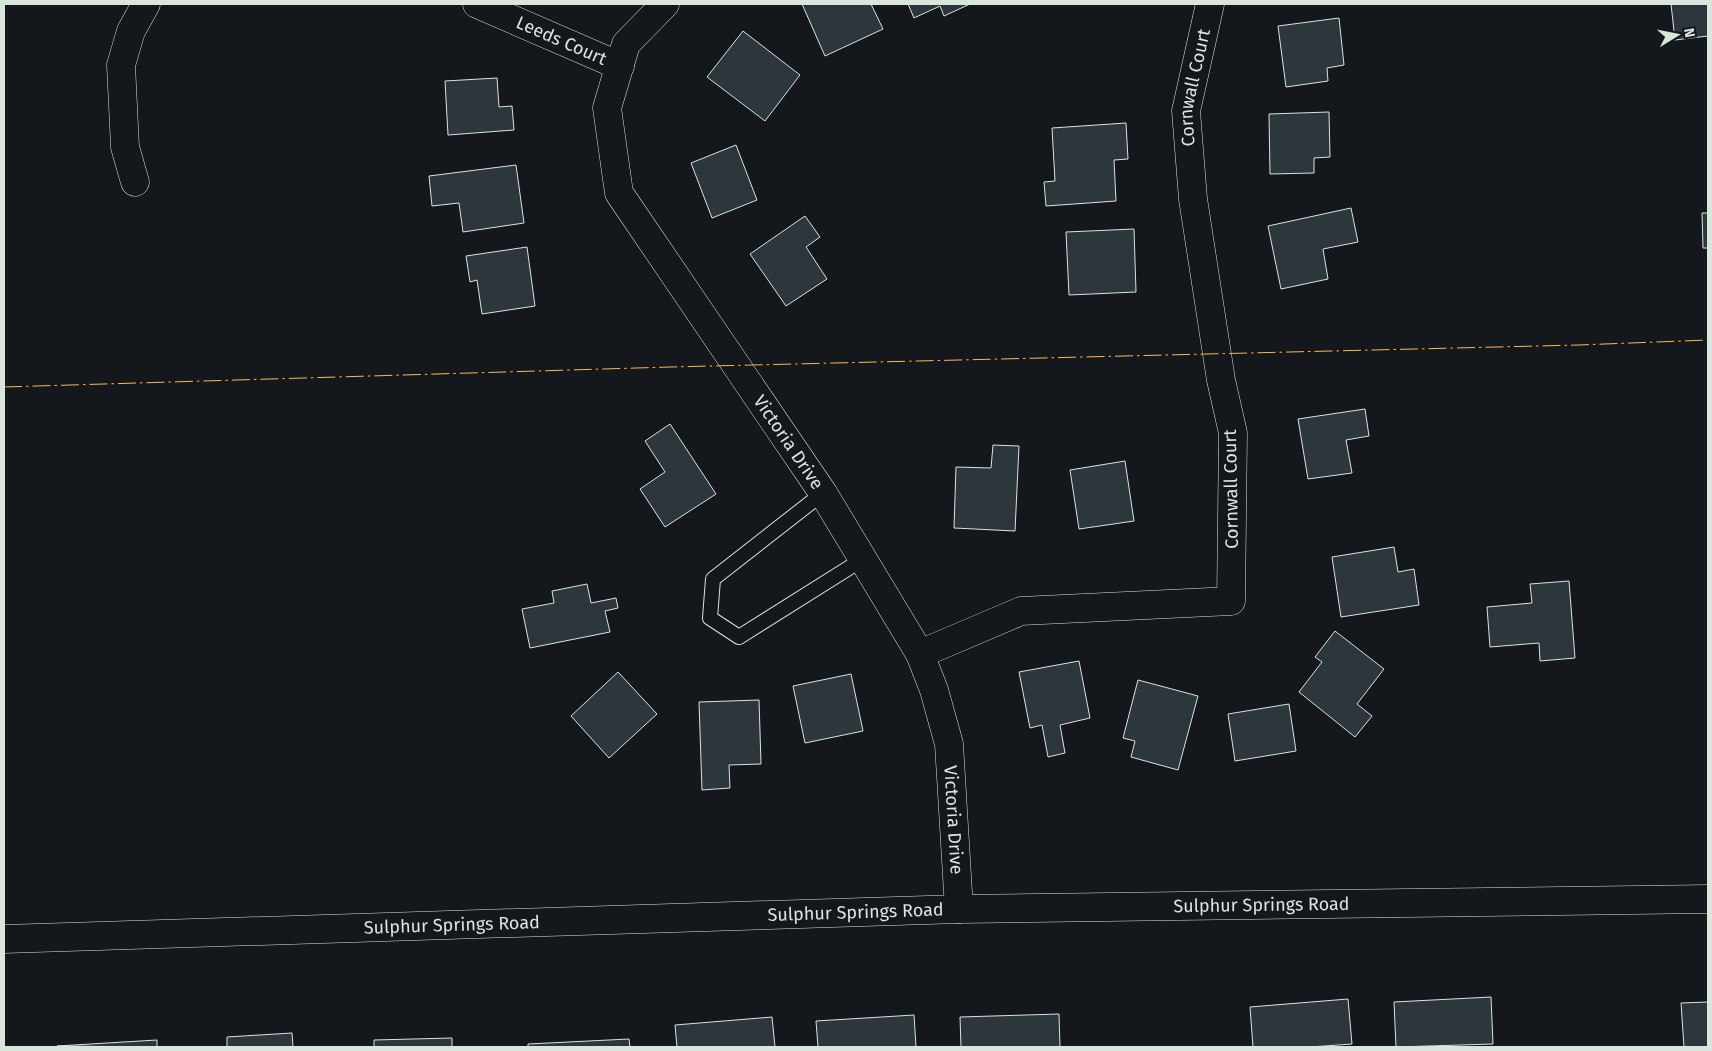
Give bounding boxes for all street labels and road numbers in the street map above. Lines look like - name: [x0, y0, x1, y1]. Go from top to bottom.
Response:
- street label: Leeds Court: [513, 11, 610, 70]
- street label: Cornwall Court: [1175, 26, 1215, 147]
- street label: Victoria Drive: [749, 391, 828, 494]
- street label: Cornwall Court: [1219, 429, 1243, 549]
- street label: Victoria Drive: [939, 765, 968, 875]
- street label: Sulphur Springs Road: [1173, 893, 1350, 917]
- street label: Sulphur Springs Road: [767, 898, 944, 926]
- street label: Sulphur Springs Road: [363, 911, 540, 939]

